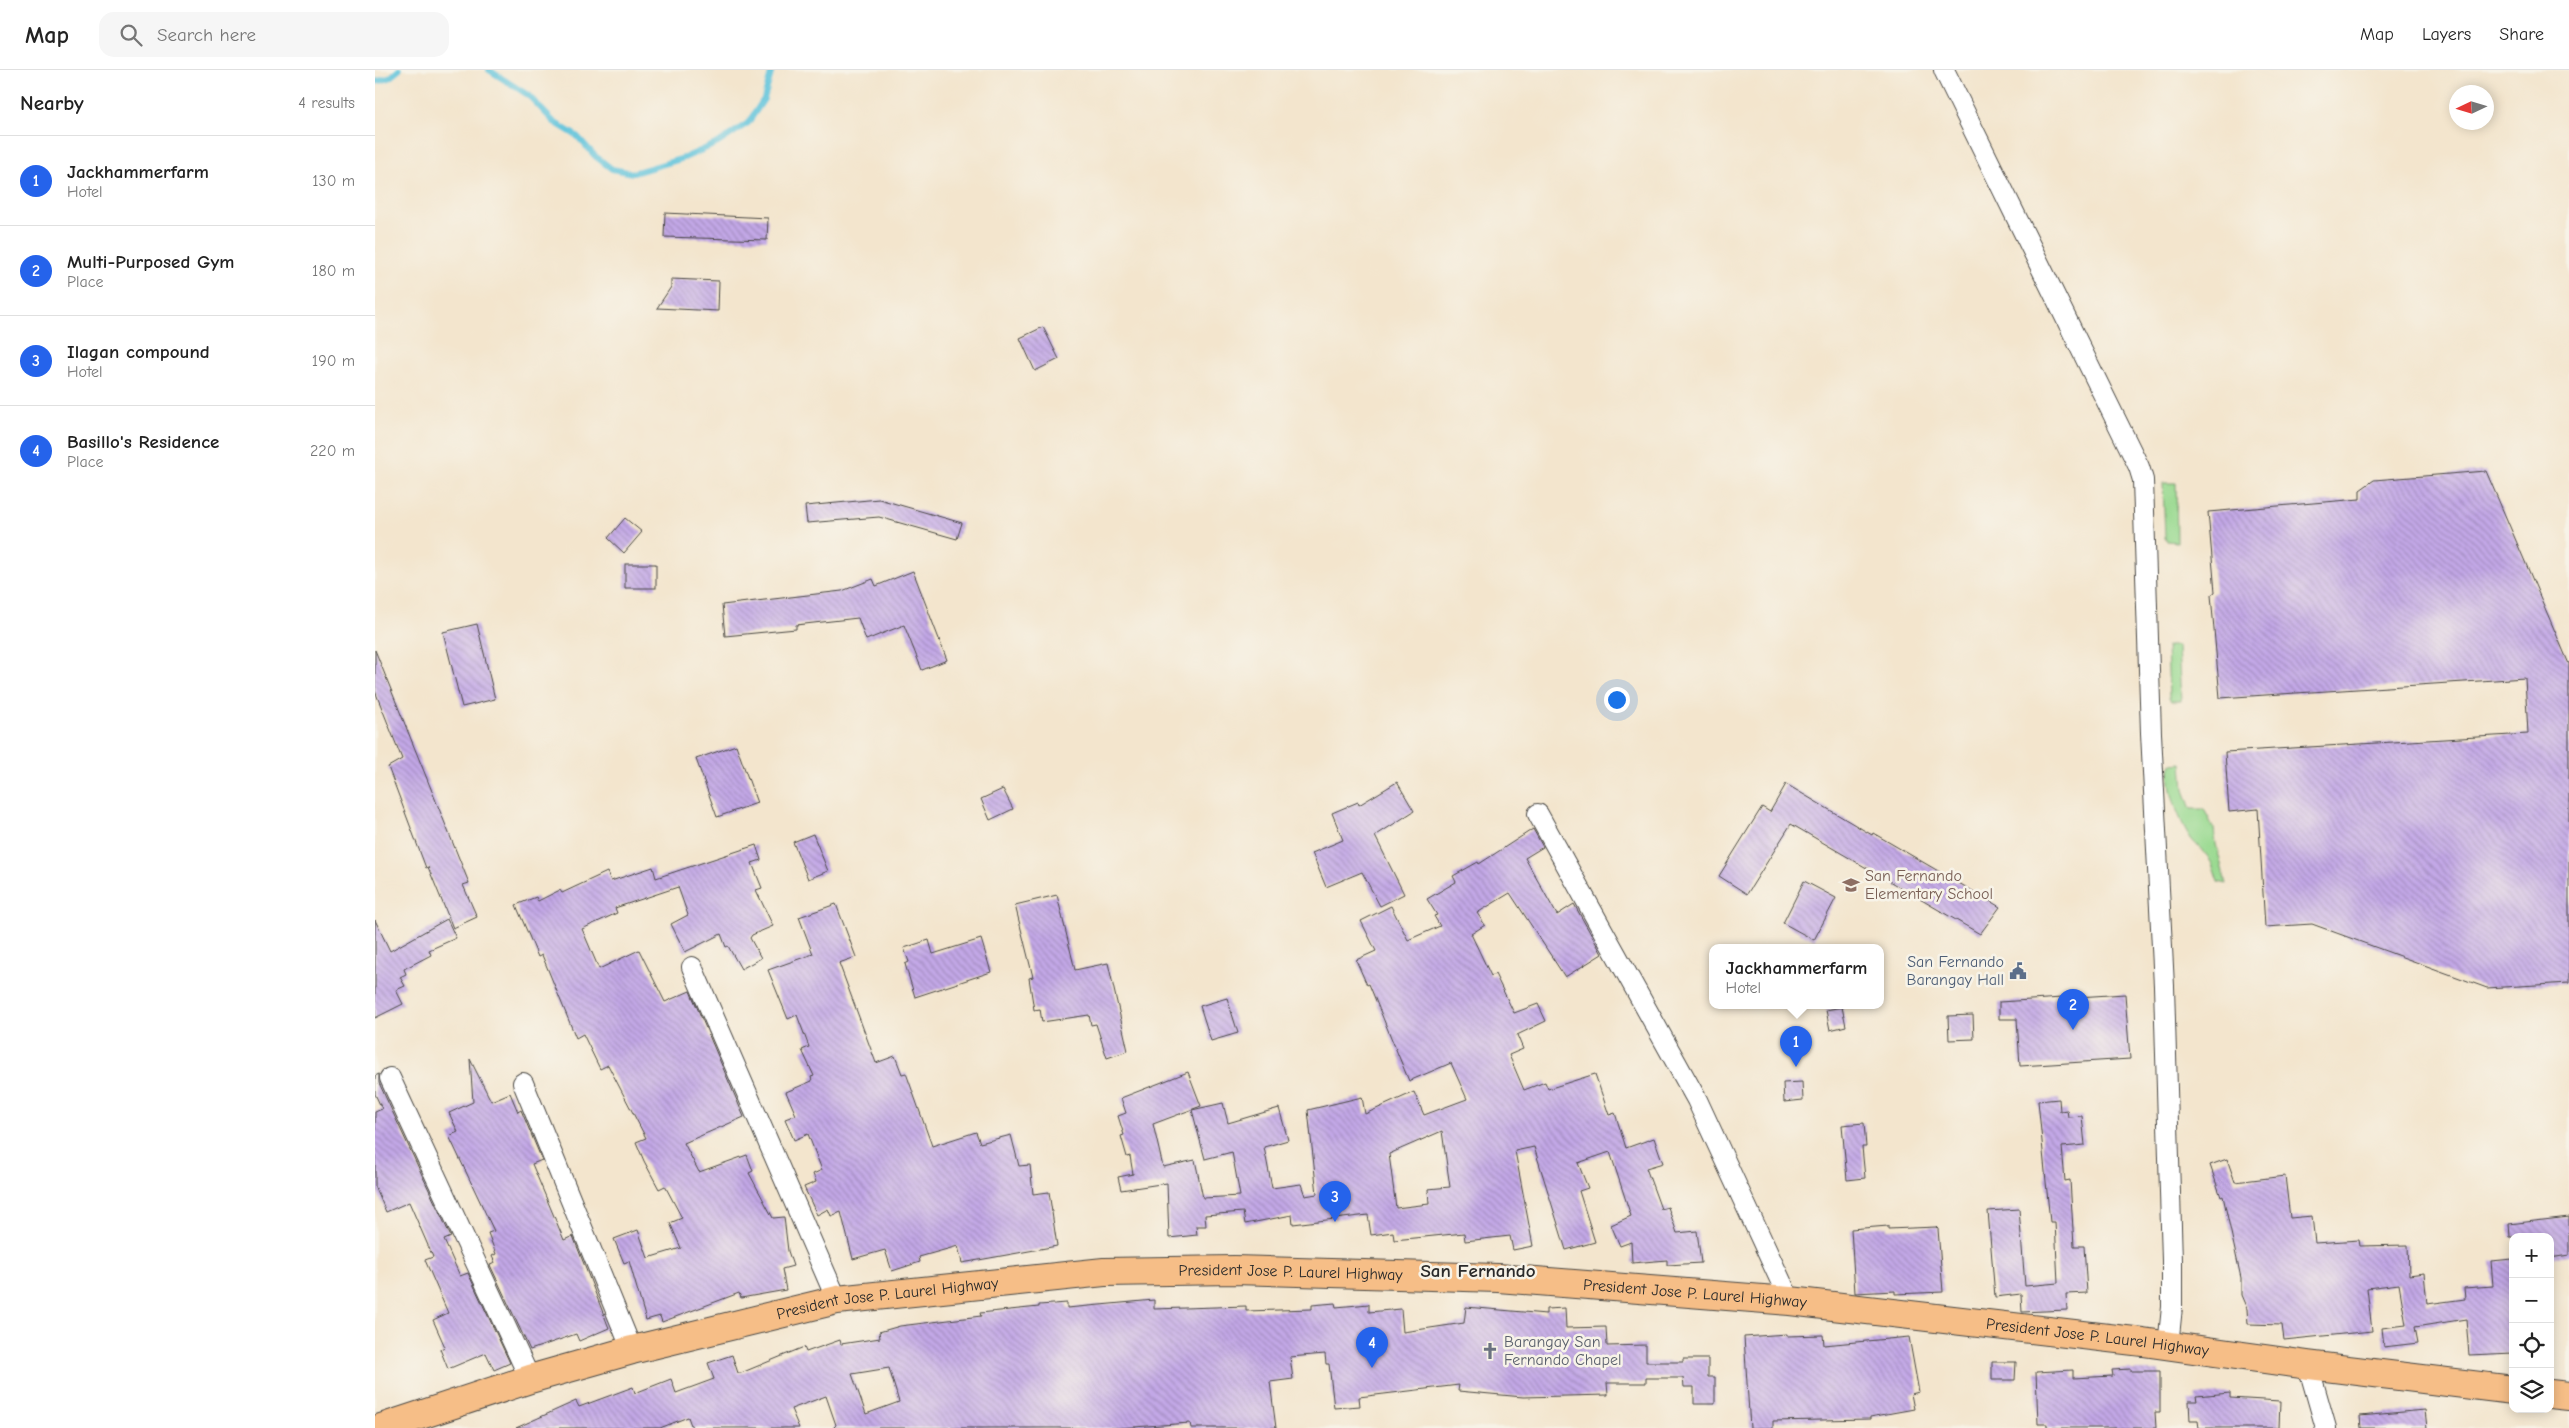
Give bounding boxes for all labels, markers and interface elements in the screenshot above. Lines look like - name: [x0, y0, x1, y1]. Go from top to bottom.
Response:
- search box: [99, 12, 449, 57]
- text: Map: [25, 21, 69, 49]
- icon: search: [117, 21, 145, 49]
- text: Search here: [157, 24, 256, 46]
- text: Map: [2360, 24, 2394, 45]
- text: Layers: [2422, 24, 2471, 45]
- text: Share: [2499, 24, 2544, 45]
- north arrow: [2449, 85, 2494, 130]
- text: Nearby: [20, 91, 84, 115]
- text: 4 results: [298, 94, 355, 112]
- text: Jackhammerfarm: [67, 161, 209, 183]
- text: 1: [33, 172, 39, 190]
- text: 130 m: [312, 172, 355, 190]
- text: Hotel: [67, 183, 103, 201]
- text: Multi-Purposed Gym: [67, 251, 234, 273]
- text: 2: [32, 262, 40, 280]
- text: 180 m: [312, 262, 355, 280]
- text: Place: [67, 273, 103, 291]
- text: Ilagan compound: [67, 341, 210, 363]
- text: 3: [32, 352, 40, 370]
- text: 190 m: [312, 352, 355, 370]
- text: Hotel: [67, 363, 103, 381]
- text: Basillo's Residence: [67, 431, 219, 453]
- text: 4: [32, 442, 40, 460]
- text: 220 m: [310, 442, 355, 460]
- text: Place: [67, 453, 103, 471]
- your location: [1604, 687, 1630, 713]
- place label: San Fernando Elementary School: [1865, 867, 1993, 903]
- school or university icon: San Fernando Elementary School: [1841, 875, 1861, 895]
- popup: [1709, 944, 1884, 1009]
- place label: San Fernando Barangay Hall: [1907, 953, 2004, 989]
- text: Jackhammerfarm: [1726, 957, 1867, 979]
- public building icon: San Fernando Barangay Hall: [2008, 961, 2028, 981]
- text: Hotel: [1726, 979, 1761, 997]
- pin: 2: [2057, 989, 2089, 1030]
- pin: 1: [1780, 1026, 1812, 1067]
- pin: 3: [1319, 1181, 1351, 1222]
- map controls: [2509, 1233, 2554, 1413]
- button: +: [2509, 1233, 2554, 1278]
- district label: San Fernando: [1420, 1260, 1536, 1282]
- street label: President Jose P. Laurel Highway: [1178, 1261, 1404, 1284]
- street label: President Jose P. Laurel Highway: [775, 1274, 1000, 1323]
- street label: President Jose P. Laurel Highway: [1582, 1276, 1808, 1312]
- button: −: [2509, 1278, 2554, 1323]
- street label: President Jose P. Laurel Highway: [1985, 1315, 2211, 1360]
- button: locate: [2509, 1323, 2554, 1368]
- pin: 4: [1356, 1327, 1388, 1368]
- place label: Barangay San Fernando Chapel: [1504, 1333, 1622, 1369]
- church icon: Barangay San Fernando Chapel: [1480, 1341, 1500, 1361]
- button: layers: [2509, 1368, 2554, 1413]

